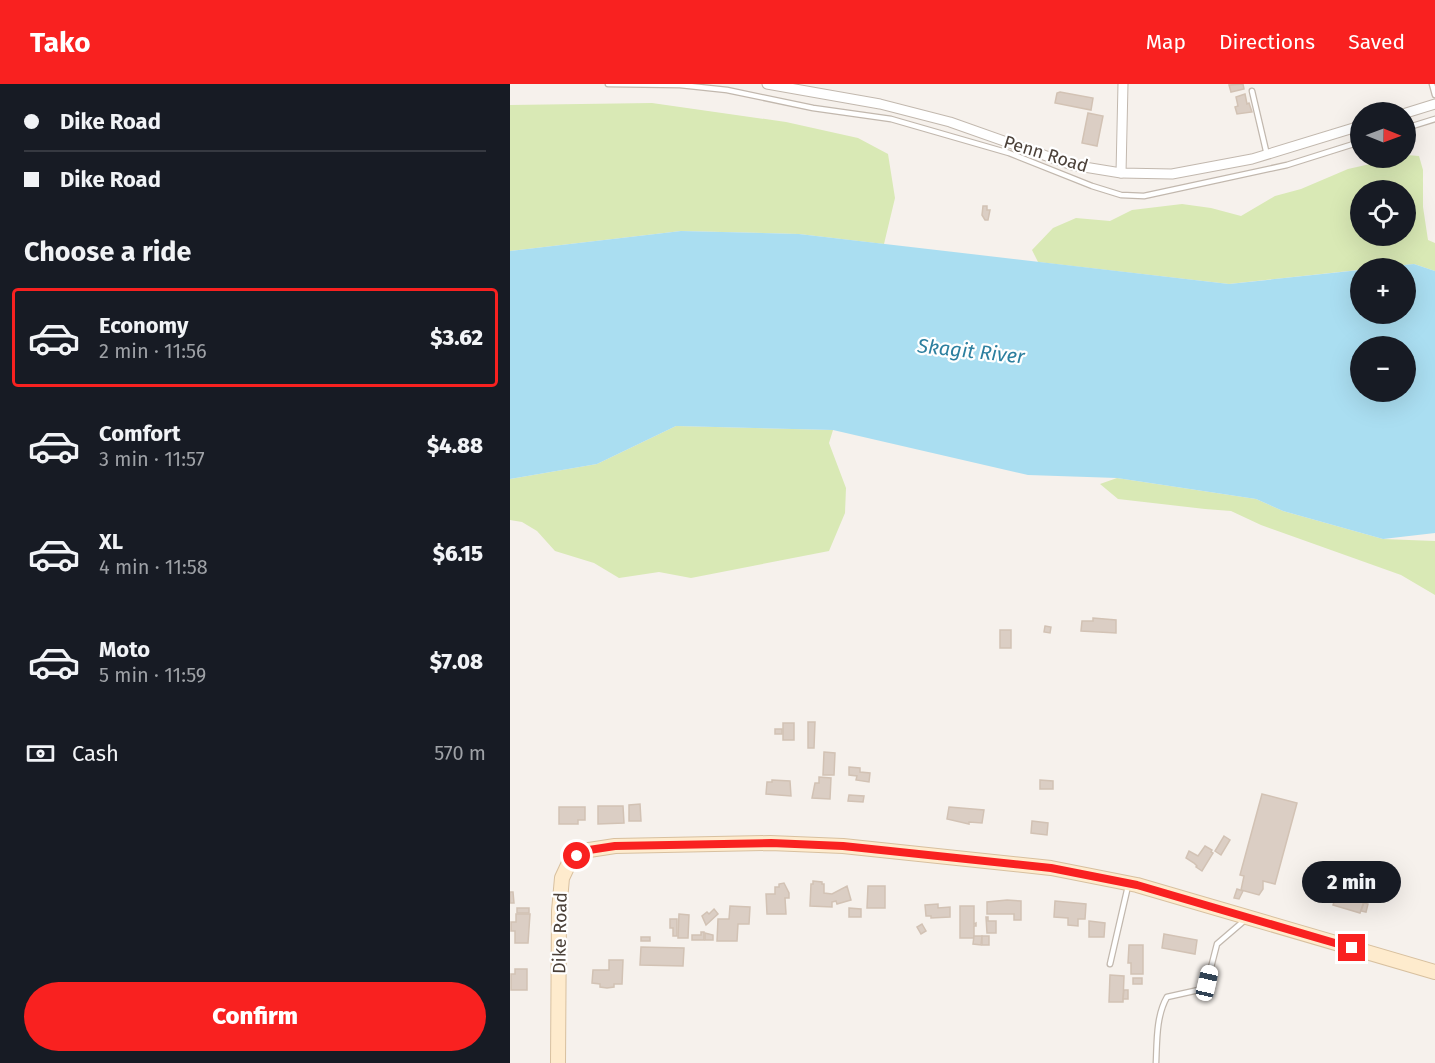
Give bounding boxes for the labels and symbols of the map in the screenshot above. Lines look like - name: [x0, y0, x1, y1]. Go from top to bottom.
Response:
- north arrow: [1350, 102, 1416, 168]
- street label: Penn Road: [1001, 131, 1091, 177]
- water label: Skagit River: [915, 333, 1027, 369]
- route start: [563, 842, 590, 869]
- callout: 2 min: [1302, 861, 1402, 903]
- street label: Dike Road: [548, 892, 572, 974]
- route end: [1338, 934, 1365, 961]
- car: [1194, 963, 1220, 1003]

